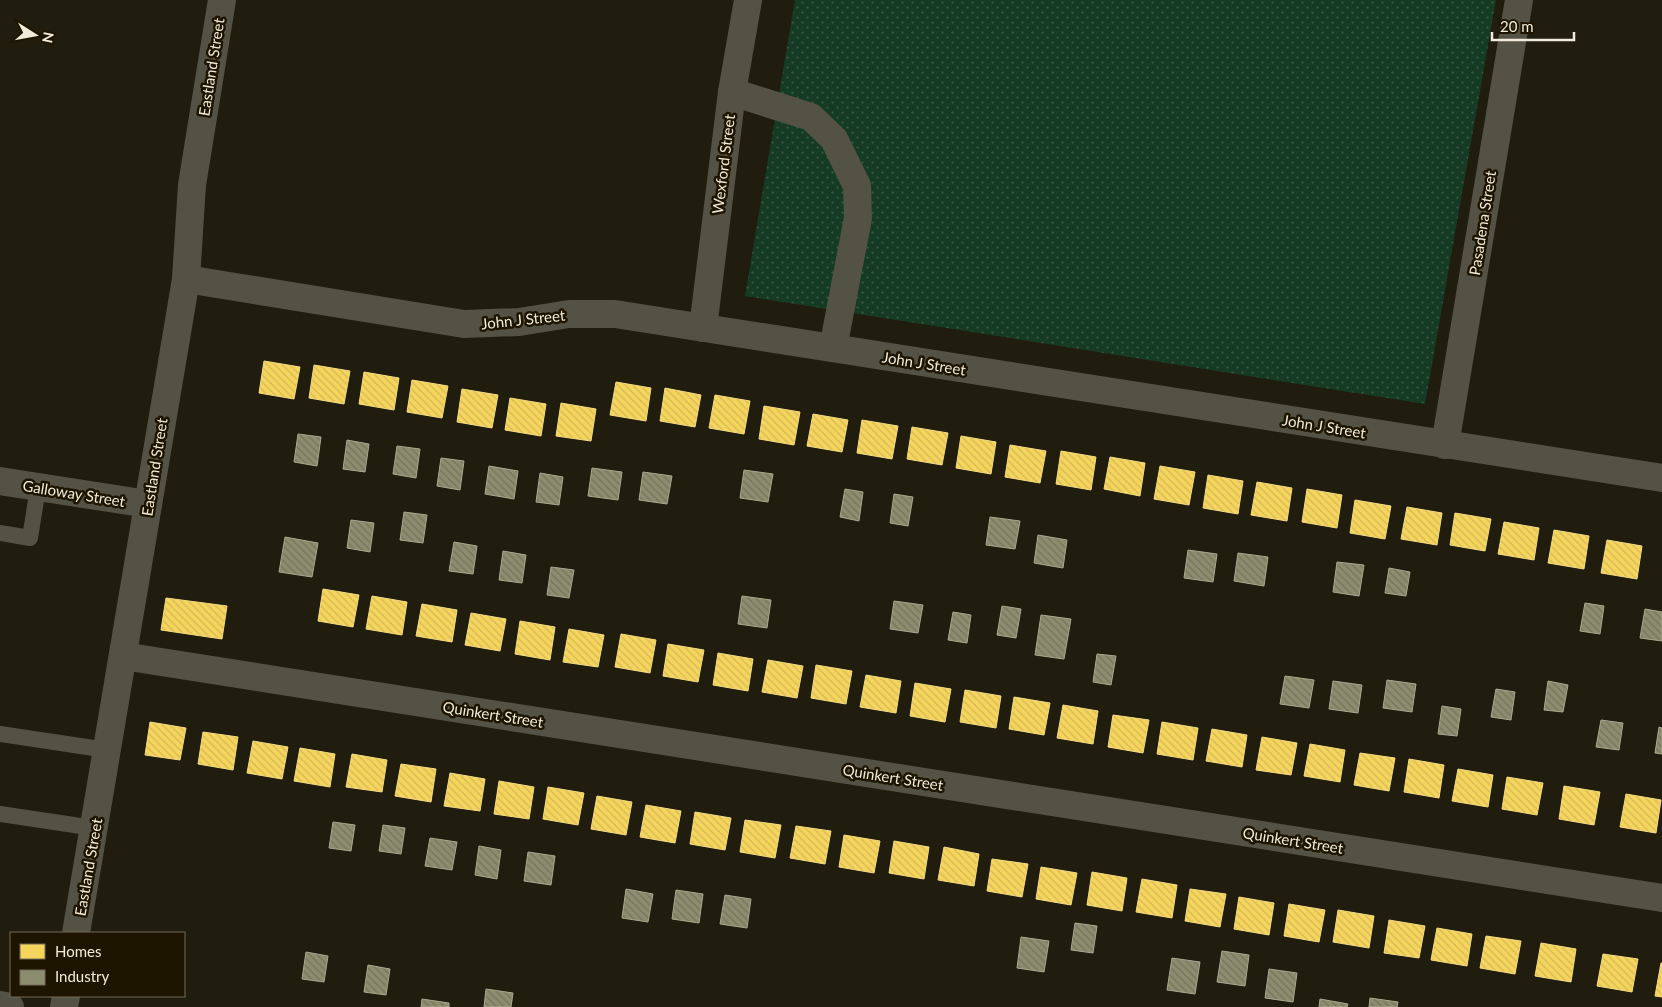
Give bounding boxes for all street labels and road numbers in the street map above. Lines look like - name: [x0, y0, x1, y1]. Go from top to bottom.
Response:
- street label: Eastland Street: [194, 16, 228, 117]
- street label: Wexford Street: [708, 112, 738, 215]
- street label: Pasadena Street: [1465, 169, 1499, 277]
- street label: John J Street: [480, 306, 567, 332]
- street label: John J Street: [881, 348, 968, 379]
- street label: John J Street: [1281, 411, 1368, 442]
- street label: Eastland Street: [137, 416, 171, 517]
- street label: Galloway Street: [21, 476, 127, 510]
- street label: Quinkert Street: [441, 697, 545, 731]
- street label: Quinkert Street: [841, 760, 945, 794]
- street label: Eastland Street: [71, 816, 106, 917]
- street label: Quinkert Street: [1241, 823, 1345, 857]

